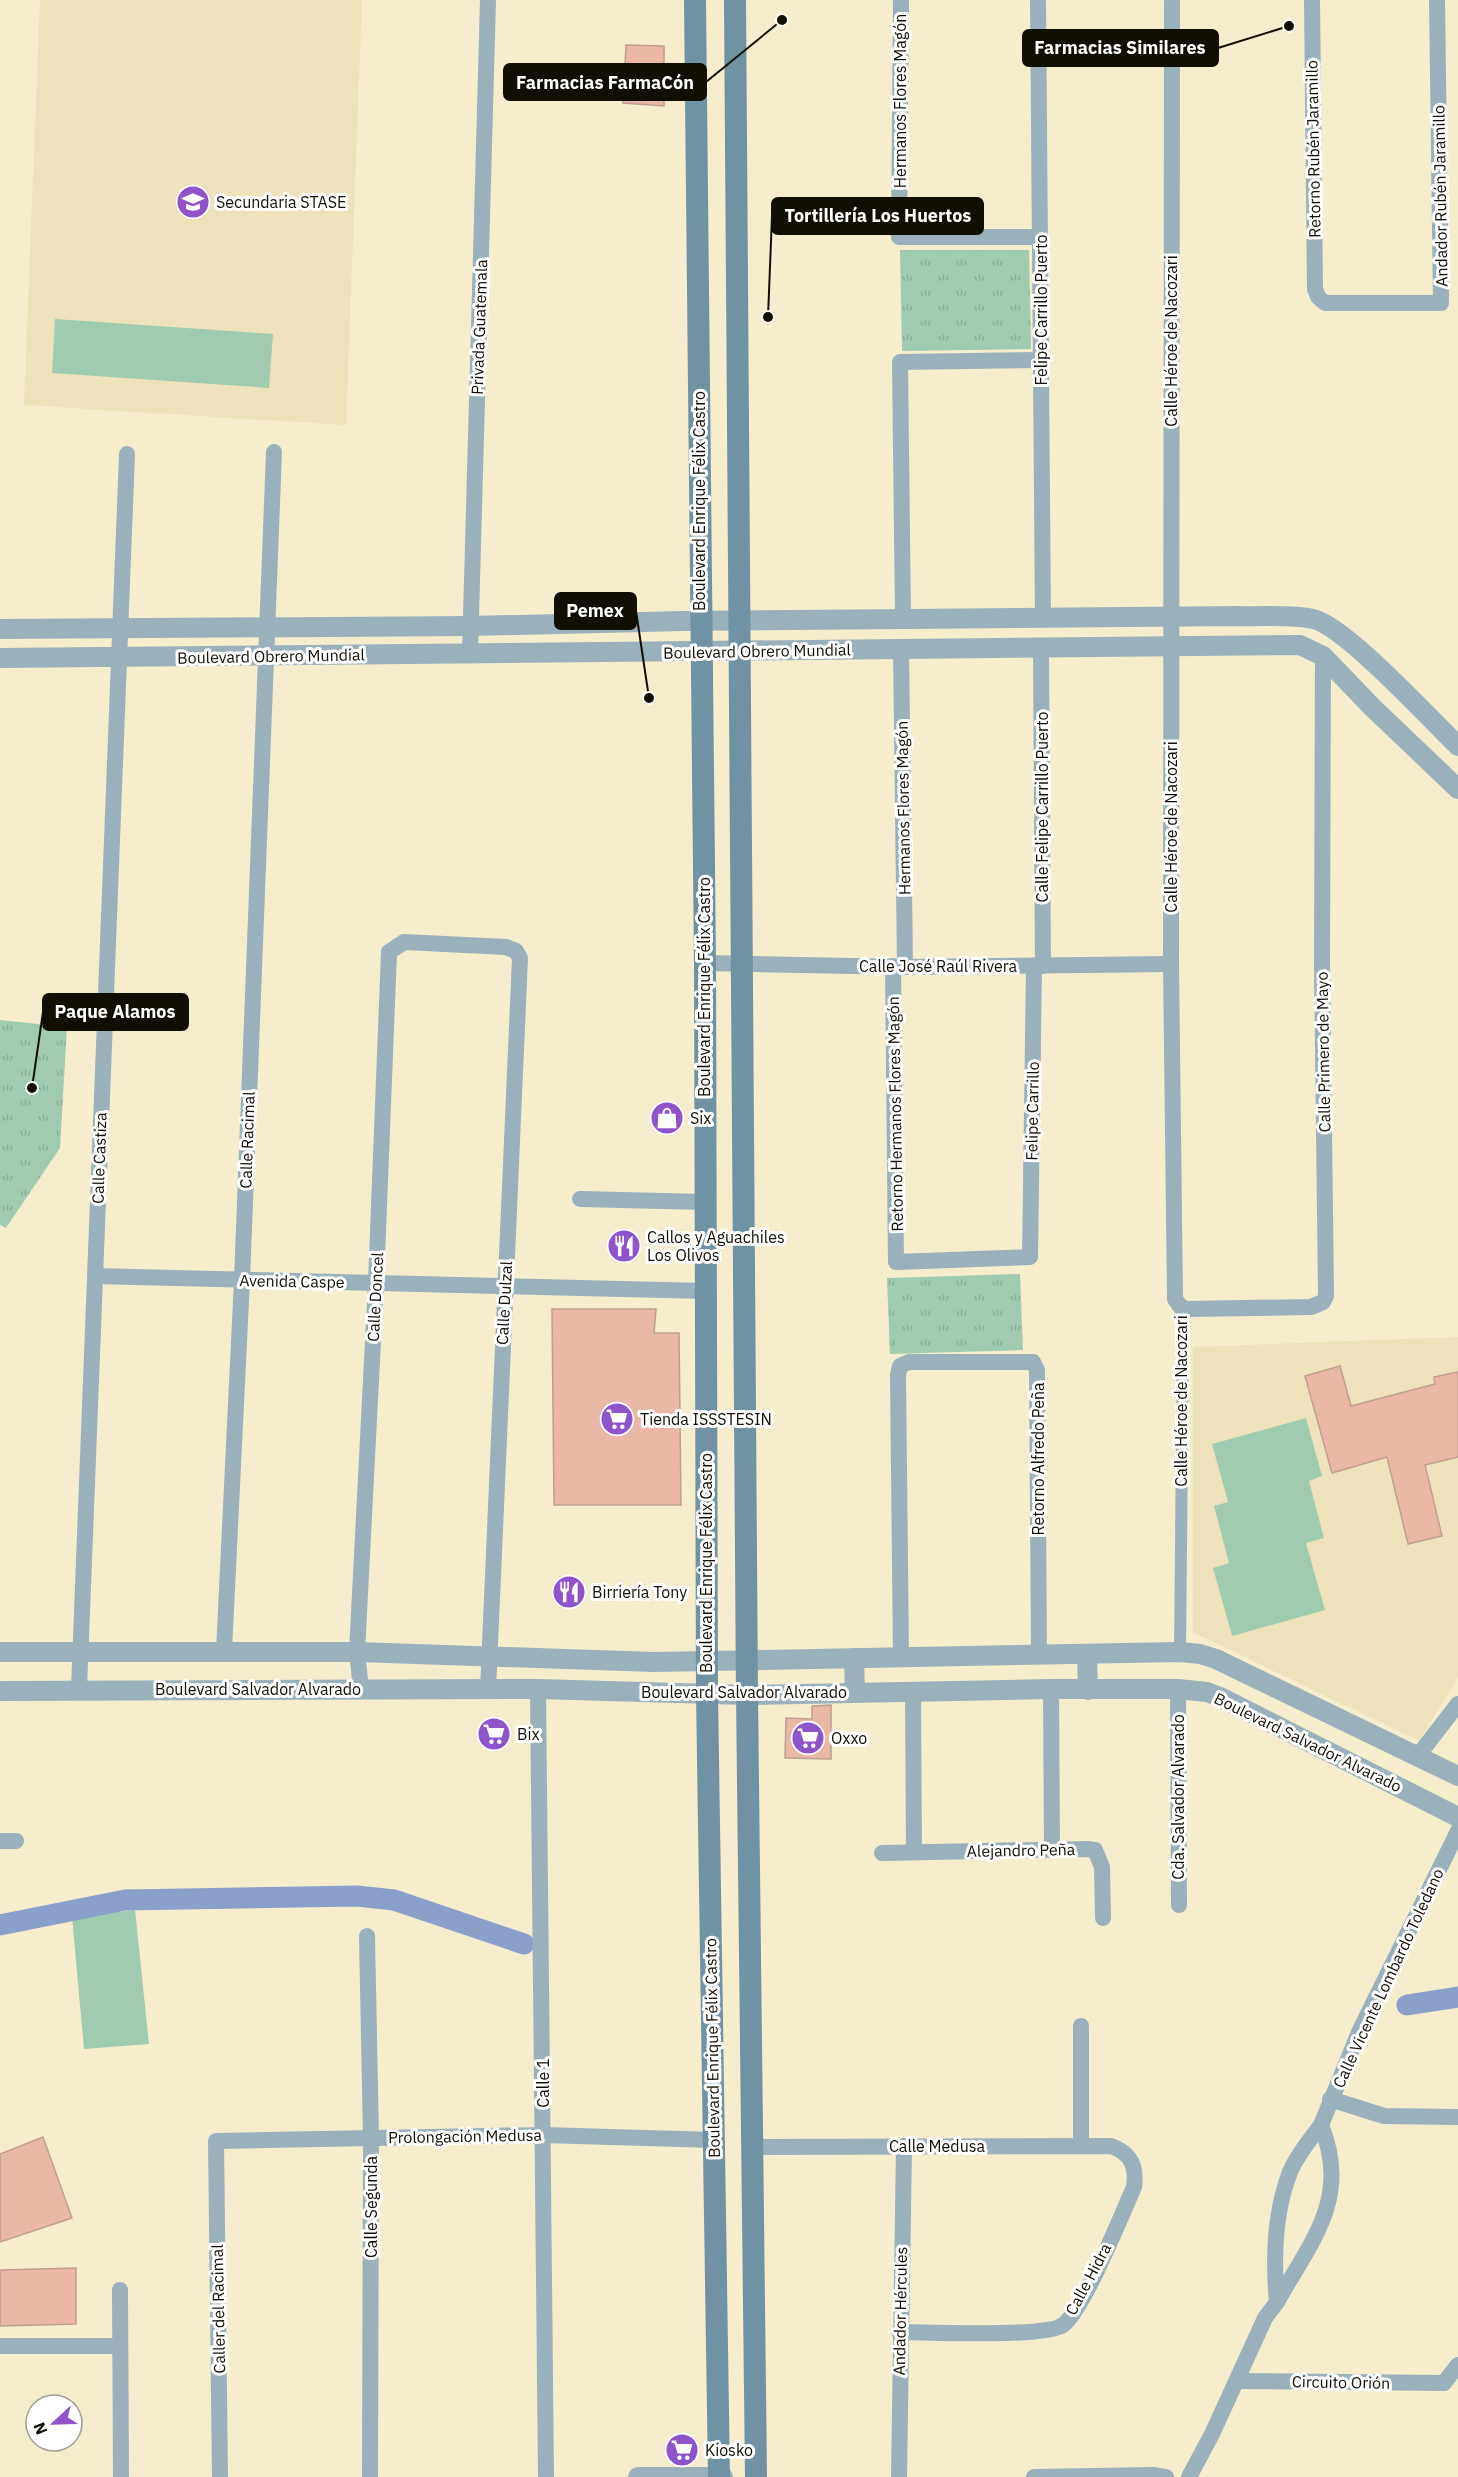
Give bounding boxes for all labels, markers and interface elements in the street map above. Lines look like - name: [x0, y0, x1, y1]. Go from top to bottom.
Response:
- street label: Hermanos Flores Magón: [890, 14, 910, 188]
- callout: Farmacias Similares: [1023, 30, 1218, 66]
- text: Farmacias Similares: [1034, 36, 1206, 59]
- street label: Retorno Rubén Jaramillo: [1301, 60, 1325, 238]
- callout: Farmacias FarmaCón: [504, 64, 706, 100]
- text: Farmacias FarmaCón: [516, 71, 694, 94]
- street label: Andador Rubén Jaramillo: [1428, 105, 1452, 287]
- school or university icon: Secundaria STASE: [175, 184, 211, 220]
- place label: Secundaria STASE: [216, 192, 346, 212]
- callout: Tortillería Los Huertos: [772, 198, 983, 234]
- text: Tortillería Los Huertos: [785, 204, 971, 227]
- street label: Felipe Carrillo Puerto: [1031, 234, 1051, 386]
- street label: Calle Héroe de Nacozari: [1161, 255, 1181, 427]
- street label: Privada Guatemala: [467, 258, 491, 395]
- street label: Boulevard Enrique Félix Castro: [689, 391, 709, 611]
- callout: Pemex: [555, 593, 636, 629]
- text: Pemex: [566, 599, 624, 622]
- street label: Boulevard Obrero Mundial: [663, 639, 851, 663]
- street label: Boulevard Obrero Mundial: [177, 644, 365, 668]
- street label: Calle Felipe Carrillo Puerto: [1032, 712, 1052, 902]
- street label: Hermanos Flores Magón: [891, 721, 915, 895]
- street label: Calle Héroe de Nacozari: [1161, 741, 1181, 913]
- street label: Boulevard Enrique Félix Castro: [694, 877, 714, 1097]
- street label: Calle José Raúl Rivera: [859, 956, 1017, 976]
- street label: Calle Primero de Mayo: [1312, 972, 1334, 1132]
- callout: Paque Alamos: [43, 994, 188, 1030]
- street label: Retorno Hermanos Flores Magón: [883, 996, 907, 1232]
- text: Paque Alamos: [54, 1000, 176, 1023]
- street label: Felipe Carrillo: [1021, 1061, 1043, 1161]
- street label: Calle Racimal: [235, 1091, 259, 1189]
- shop icon: Six: [649, 1100, 685, 1136]
- place label: Six: [690, 1108, 711, 1128]
- street label: Calle Castiza: [87, 1112, 111, 1204]
- place label: Callos y Aguachiles Los Olivos: [647, 1227, 785, 1265]
- restaurant icon: Callos y Aguachiles Los Olivos: [606, 1228, 642, 1264]
- street label: Calle Doncel: [363, 1252, 387, 1342]
- street label: Calle Dulzal: [492, 1260, 516, 1346]
- street label: Avenida Caspe: [239, 1270, 345, 1292]
- street label: Calle Héroe de Nacozari: [1171, 1315, 1191, 1487]
- street label: Retorno Alfredo Peña: [1028, 1382, 1048, 1536]
- supermarket icon: Tienda ISSSTESIN: [599, 1401, 635, 1437]
- place label: Tienda ISSSTESIN: [640, 1409, 772, 1429]
- street label: Boulevard Enrique Félix Castro: [696, 1453, 716, 1673]
- restaurant icon: Birriería Tony: [551, 1574, 587, 1610]
- place label: Birriería Tony: [592, 1582, 687, 1602]
- street label: Boulevard Salvador Alvarado: [155, 1679, 361, 1699]
- street label: Boulevard Salvador Alvarado: [641, 1682, 847, 1702]
- street label: Boulevard Salvador Alvarado: [1211, 1688, 1405, 1796]
- street label: Cda. Salvador Alvarado: [1168, 1714, 1188, 1880]
- supermarket icon: Bix: [476, 1716, 512, 1752]
- supermarket icon: Oxxo: [790, 1720, 826, 1756]
- place label: Bix: [517, 1724, 540, 1744]
- place label: Oxxo: [831, 1728, 867, 1748]
- street label: Alejandro Peña: [967, 1839, 1076, 1861]
- street label: Calle Vicente Lombardo Toledano: [1328, 1865, 1448, 2091]
- street label: Boulevard Enrique Félix Castro: [700, 1938, 724, 2158]
- street label: Calle 1: [533, 2058, 553, 2108]
- street label: Prolongación Medusa: [388, 2125, 543, 2147]
- street label: Calle Medusa: [889, 2136, 986, 2156]
- street label: Calle Segunda: [361, 2155, 381, 2258]
- street label: Calle Hidra: [1061, 2239, 1115, 2318]
- street label: Caller del Racimal: [207, 2244, 229, 2374]
- street label: Andador Hércules: [889, 2246, 911, 2376]
- street label: Circuito Orión: [1292, 2371, 1390, 2393]
- north arrow: [24, 2393, 84, 2453]
- text: N: [29, 2419, 52, 2438]
- supermarket icon: Kiosko: [664, 2432, 700, 2468]
- place label: Kiosko: [705, 2440, 753, 2460]

